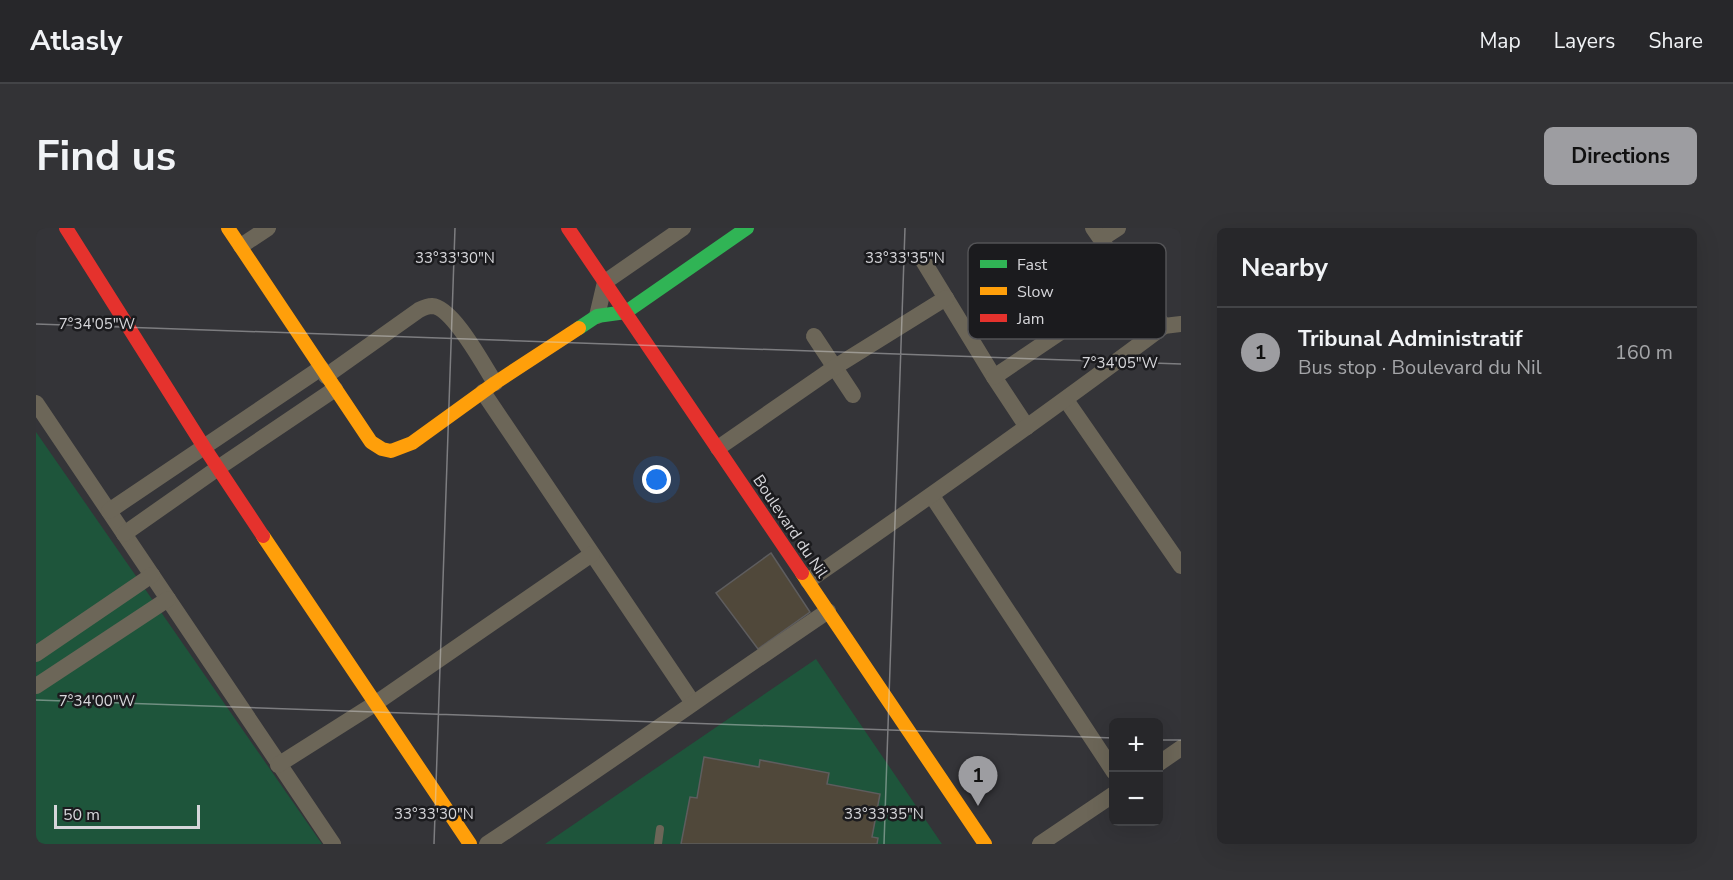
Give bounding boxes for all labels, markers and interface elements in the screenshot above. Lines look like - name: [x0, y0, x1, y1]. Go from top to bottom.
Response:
- text: Atlasly: [30, 22, 122, 60]
- text: Map: [1479, 27, 1521, 55]
- text: Layers: [1554, 27, 1615, 55]
- text: Share: [1648, 27, 1703, 55]
- button: Directions: [1544, 127, 1697, 185]
- text: Find us: [36, 128, 176, 185]
- legend: [968, 243, 1166, 339]
- text: 33°33'30"N: [415, 248, 495, 268]
- text: 33°33'35"N: [865, 248, 945, 268]
- text: Nearby: [1241, 250, 1328, 285]
- text: Fast: [1017, 254, 1048, 276]
- text: Slow: [1017, 281, 1054, 303]
- text: Jam: [1016, 308, 1044, 330]
- text: 7°34'05"W: [59, 314, 136, 334]
- text: Tribunal Administratif: [1298, 324, 1523, 354]
- text: 1: [1255, 339, 1267, 366]
- text: 160 m: [1615, 339, 1673, 366]
- text: 7°34'05"W: [1082, 353, 1159, 373]
- text: Bus stop · Boulevard du Nil: [1298, 354, 1542, 381]
- your location: [642, 465, 671, 494]
- street label: Boulevard du Nil: [747, 471, 833, 583]
- text: 7°34'00"W: [59, 691, 136, 711]
- map controls: [1109, 718, 1163, 826]
- button: +: [1109, 718, 1163, 772]
- pin: 1: [958, 756, 998, 806]
- button: −: [1109, 772, 1163, 826]
- scale bar: [54, 802, 200, 830]
- text: 50 m: [63, 804, 100, 826]
- text: 33°33'30"N: [394, 804, 474, 824]
- text: 33°33'35"N: [844, 804, 924, 824]

